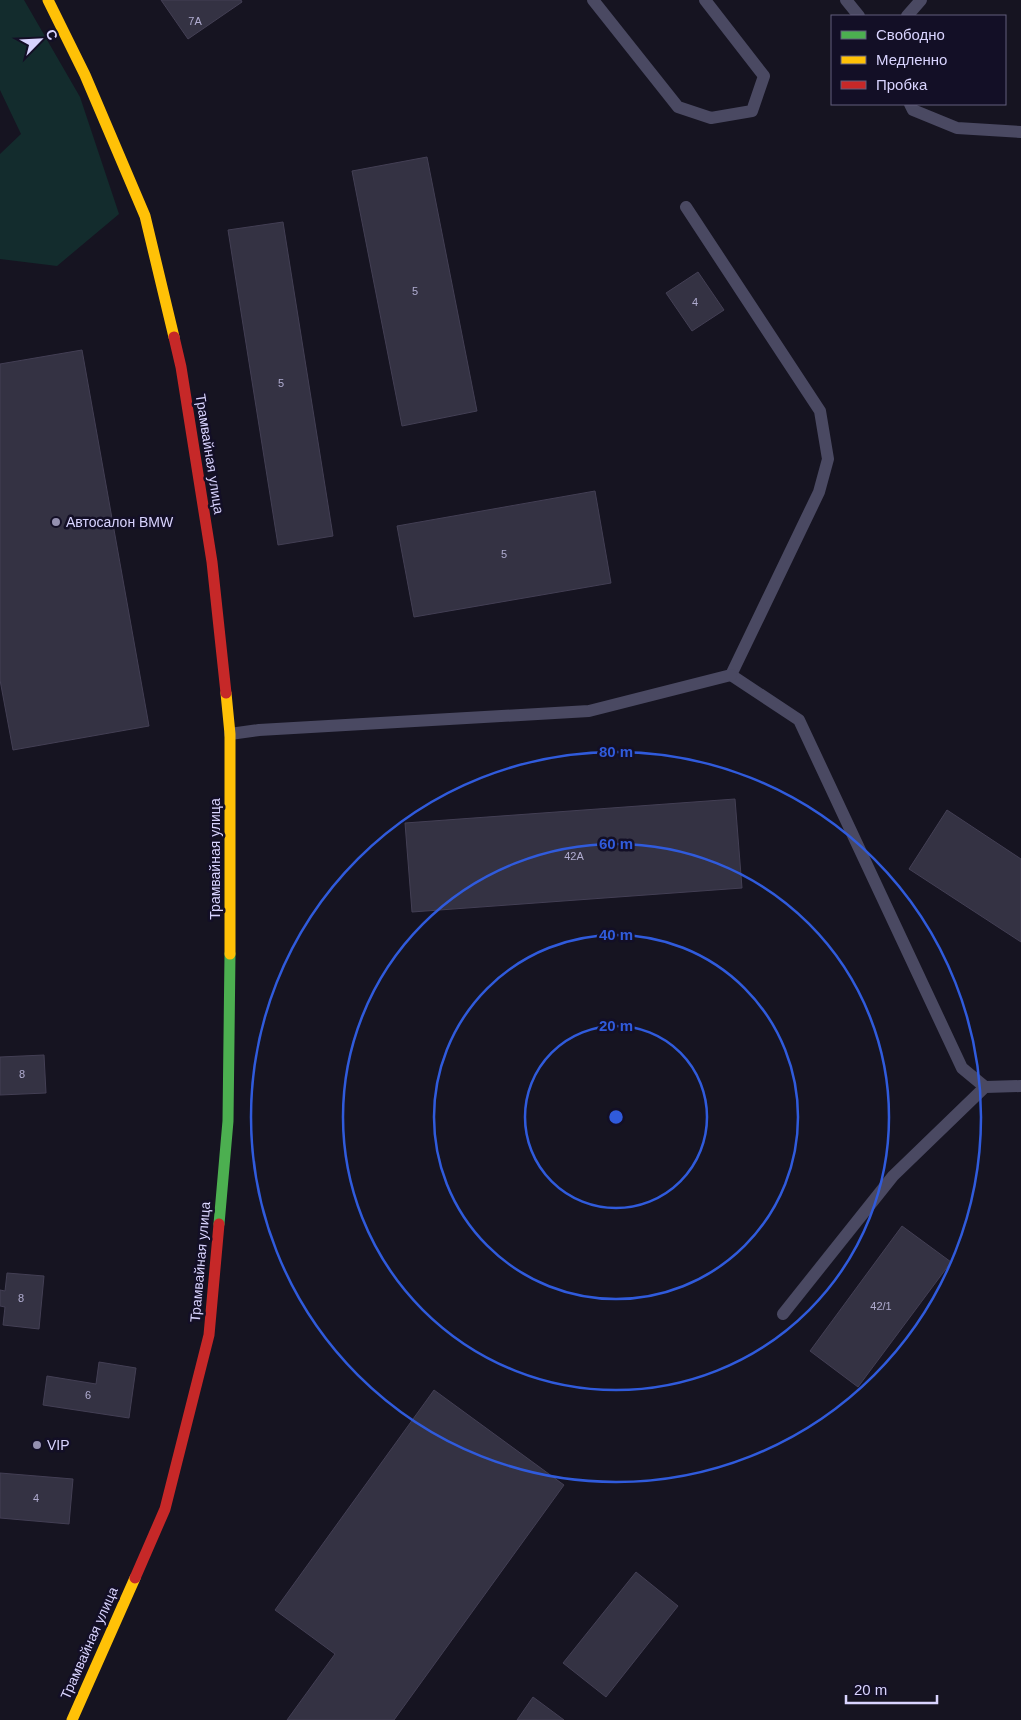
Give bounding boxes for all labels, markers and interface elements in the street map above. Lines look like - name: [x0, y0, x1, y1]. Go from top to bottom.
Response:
- north arrow: [15, 15, 65, 65]
- house number: 7А: [188, 15, 202, 27]
- legend: [831, 15, 1006, 105]
- text: Свободно: [876, 26, 945, 43]
- text: С: [43, 27, 61, 43]
- text: Медленно: [876, 51, 947, 68]
- text: Пробка: [876, 76, 928, 93]
- house number: 5: [412, 285, 418, 297]
- house number: 4: [692, 296, 698, 308]
- house number: 5: [278, 377, 284, 389]
- street label: Трамвайная улица: [193, 393, 227, 515]
- place label: Автосалон BMW: [66, 514, 174, 530]
- marker: Автосалон BMW: [50, 516, 62, 528]
- house number: 5: [501, 548, 507, 560]
- text: 80 m: [599, 743, 633, 760]
- street label: Трамвайная улица: [207, 798, 223, 920]
- text: 60 m: [599, 835, 633, 852]
- house number: 42А: [564, 850, 584, 862]
- text: 40 m: [599, 926, 633, 943]
- text: 20 m: [599, 1017, 633, 1034]
- house number: 8: [19, 1068, 25, 1080]
- centre of rings: [607, 1108, 625, 1126]
- street label: Трамвайная улица: [187, 1201, 213, 1323]
- house number: 8: [18, 1292, 24, 1304]
- house number: 42/1: [870, 1300, 892, 1312]
- house number: 6: [85, 1389, 91, 1401]
- place label: VIP: [47, 1437, 70, 1453]
- marker: VIP: [31, 1439, 43, 1451]
- house number: 4: [33, 1492, 39, 1504]
- street label: Трамвайная улица: [57, 1584, 121, 1702]
- scale bar: [846, 1672, 937, 1704]
- text: 20 m: [854, 1681, 887, 1698]

